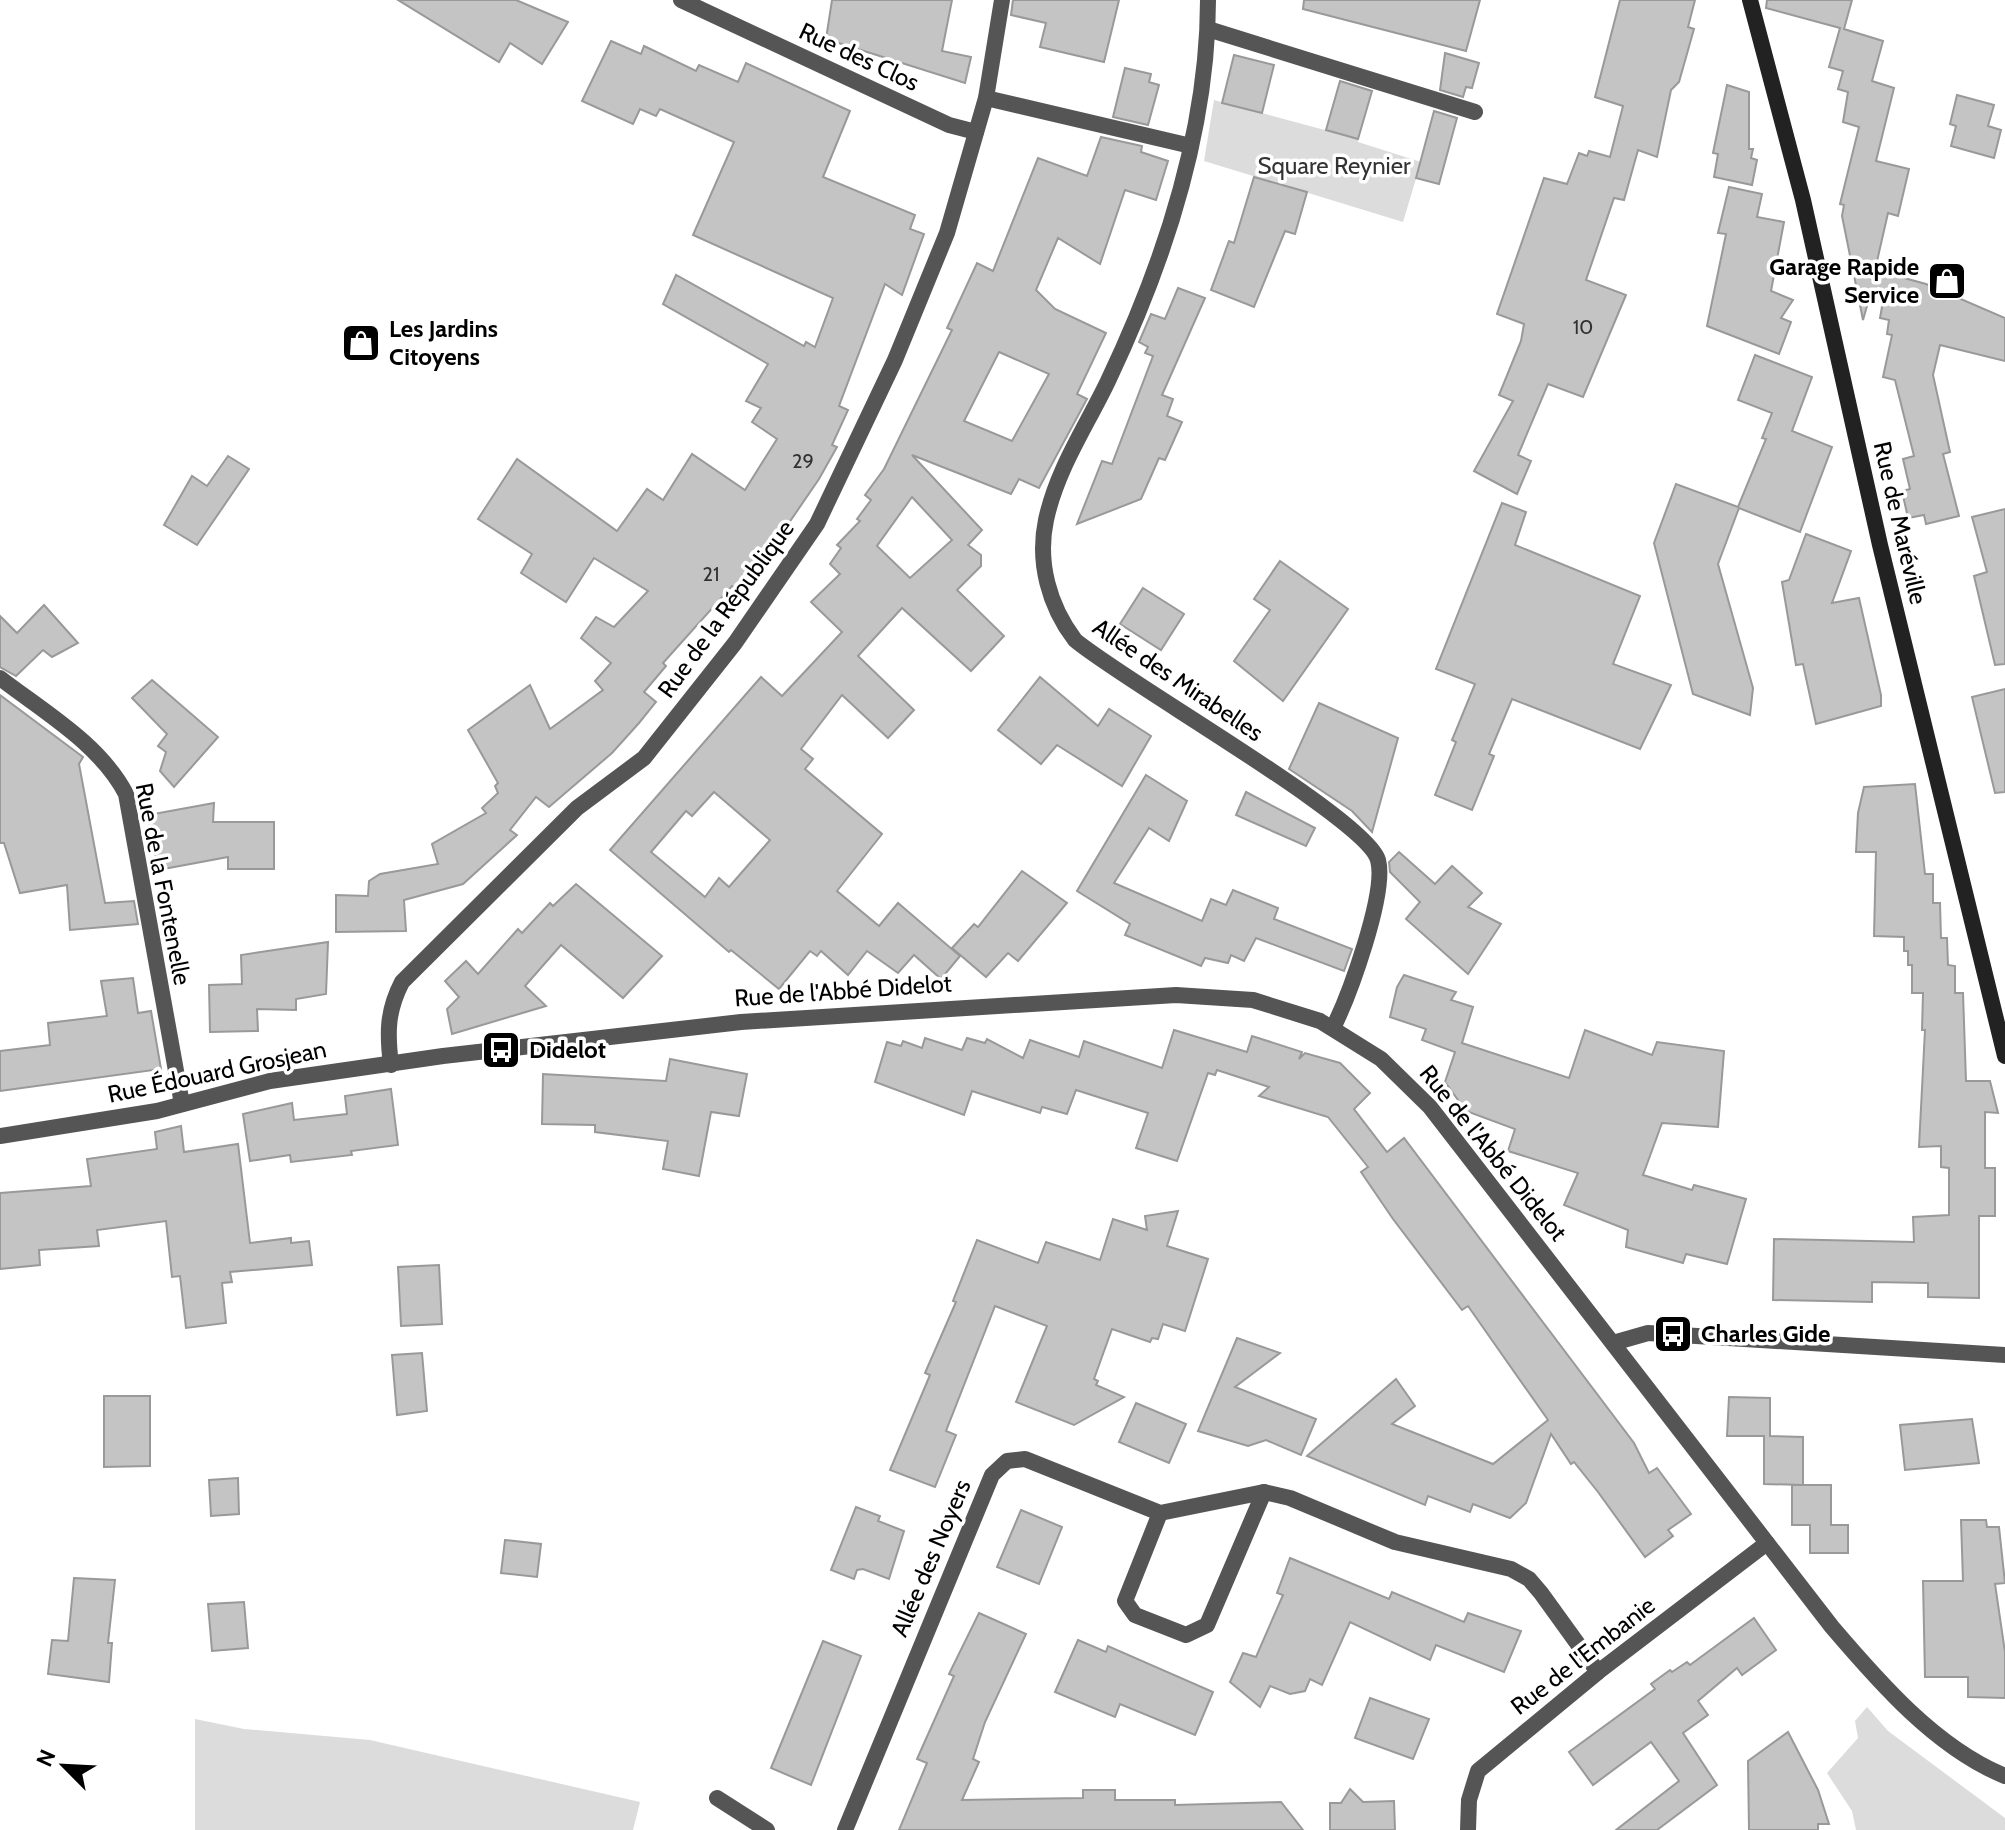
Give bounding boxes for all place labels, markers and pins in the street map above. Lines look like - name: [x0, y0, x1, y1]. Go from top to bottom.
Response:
- place label: Garage Rapide Service: [1769, 252, 1919, 309]
- shop icon: Garage Rapide Service: [1926, 260, 1968, 302]
- place label: Les Jardins Citoyens: [389, 314, 498, 371]
- shop icon: Les Jardins Citoyens: [340, 322, 382, 364]
- bus stop icon: Didelot: [480, 1029, 522, 1071]
- place label: Didelot: [529, 1035, 606, 1064]
- bus stop icon: Charles Gide: [1652, 1313, 1694, 1355]
- place label: Charles Gide: [1701, 1319, 1830, 1348]

